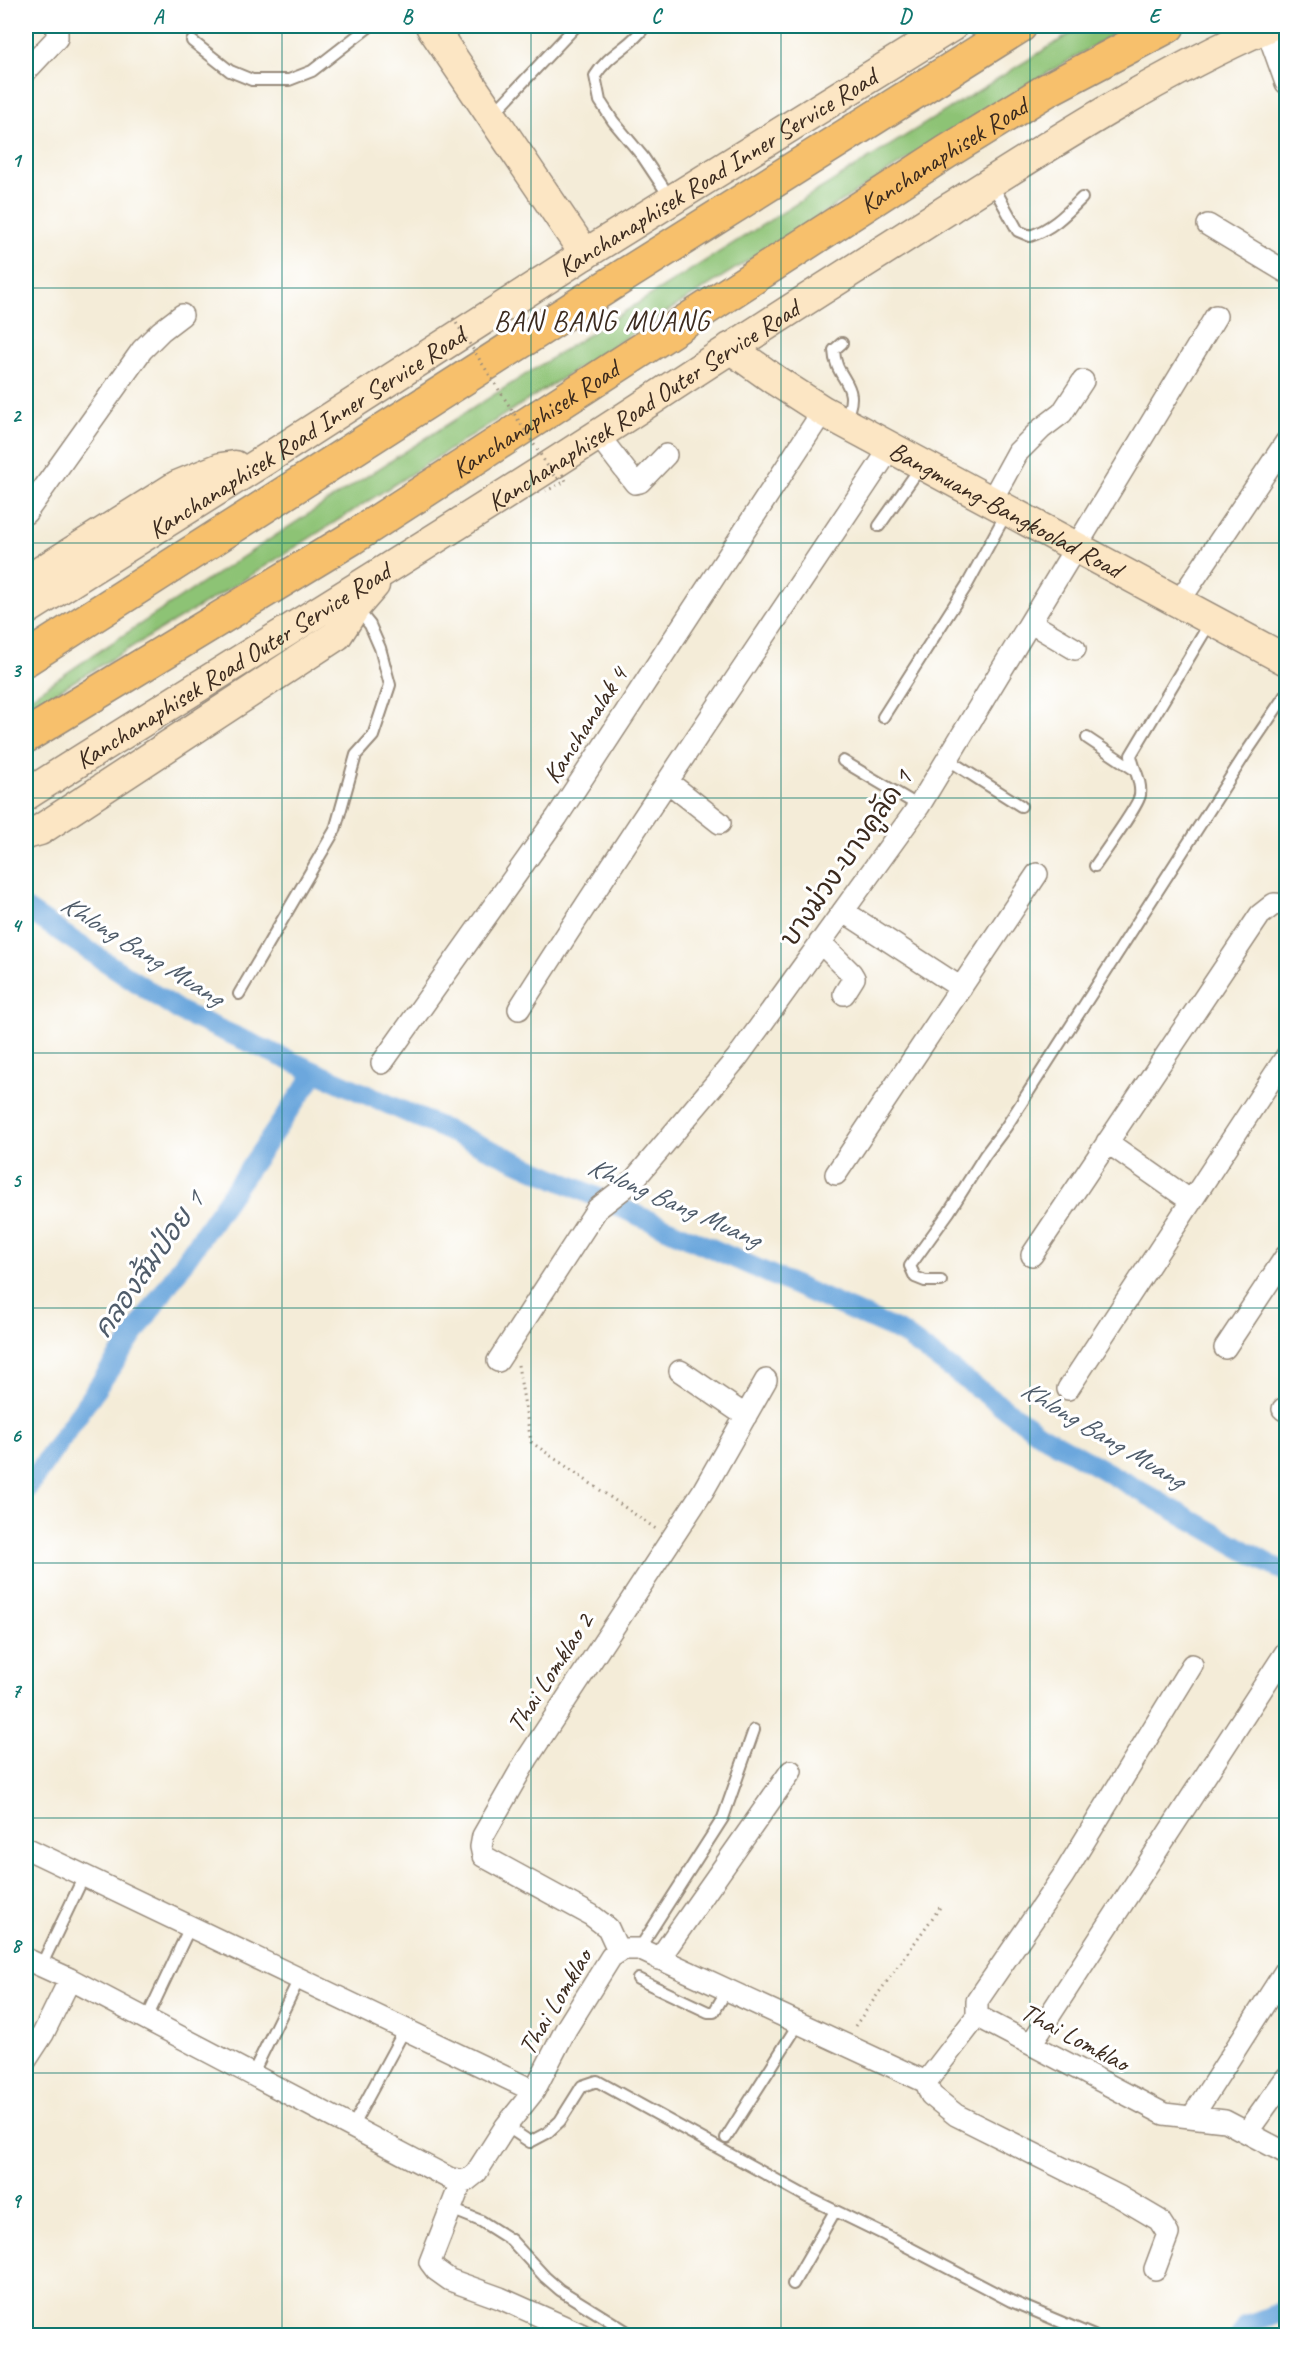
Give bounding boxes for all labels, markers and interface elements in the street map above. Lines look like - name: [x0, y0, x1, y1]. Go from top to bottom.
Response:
- text: A: [153, 4, 165, 29]
- text: B: [402, 4, 414, 29]
- text: C: [651, 4, 663, 29]
- text: D: [899, 4, 913, 29]
- text: E: [1149, 4, 1163, 29]
- street label: Kanchanaphisek Road Inner Service Road: [551, 58, 886, 284]
- street label: Kanchanaphisek Road: [853, 88, 1037, 221]
- text: 1: [12, 148, 23, 173]
- street label: Kanchanaphisek Road Outer Service Road: [483, 292, 805, 516]
- district label: BAN BANG MUANG: [494, 303, 712, 338]
- street label: Kanchanaphisek Road Inner Service Road: [142, 317, 474, 546]
- street label: Kanchanaphisek Road: [447, 354, 625, 484]
- text: 2: [12, 403, 23, 428]
- street label: Bangmuang-Bangkoolad Road: [884, 433, 1131, 587]
- street label: Kanchanaphisek Road Outer Service Road: [69, 553, 400, 776]
- text: 3: [12, 658, 23, 683]
- street label: Kanchanalak 4: [535, 659, 636, 789]
- street label: บางม่วง-บางคูลัด 1: [773, 762, 922, 954]
- water label: Khlong Bang Muang: [55, 887, 233, 1016]
- text: 4: [12, 913, 24, 938]
- water label: Khlong Bang Muang: [583, 1149, 769, 1257]
- text: 5: [12, 1168, 23, 1193]
- water label: คลองส้มป่อย 1: [86, 1181, 214, 1344]
- water label: Khlong Bang Muang: [1015, 1372, 1195, 1498]
- text: 6: [11, 1423, 22, 1448]
- street label: Thai Lomklao 2: [499, 1605, 602, 1739]
- text: 7: [12, 1678, 23, 1703]
- text: 8: [12, 1933, 24, 1958]
- street label: Thai Lomklao: [511, 1941, 601, 2061]
- street label: Thai Lomklao: [1015, 1995, 1137, 2080]
- text: 9: [12, 2188, 23, 2213]

